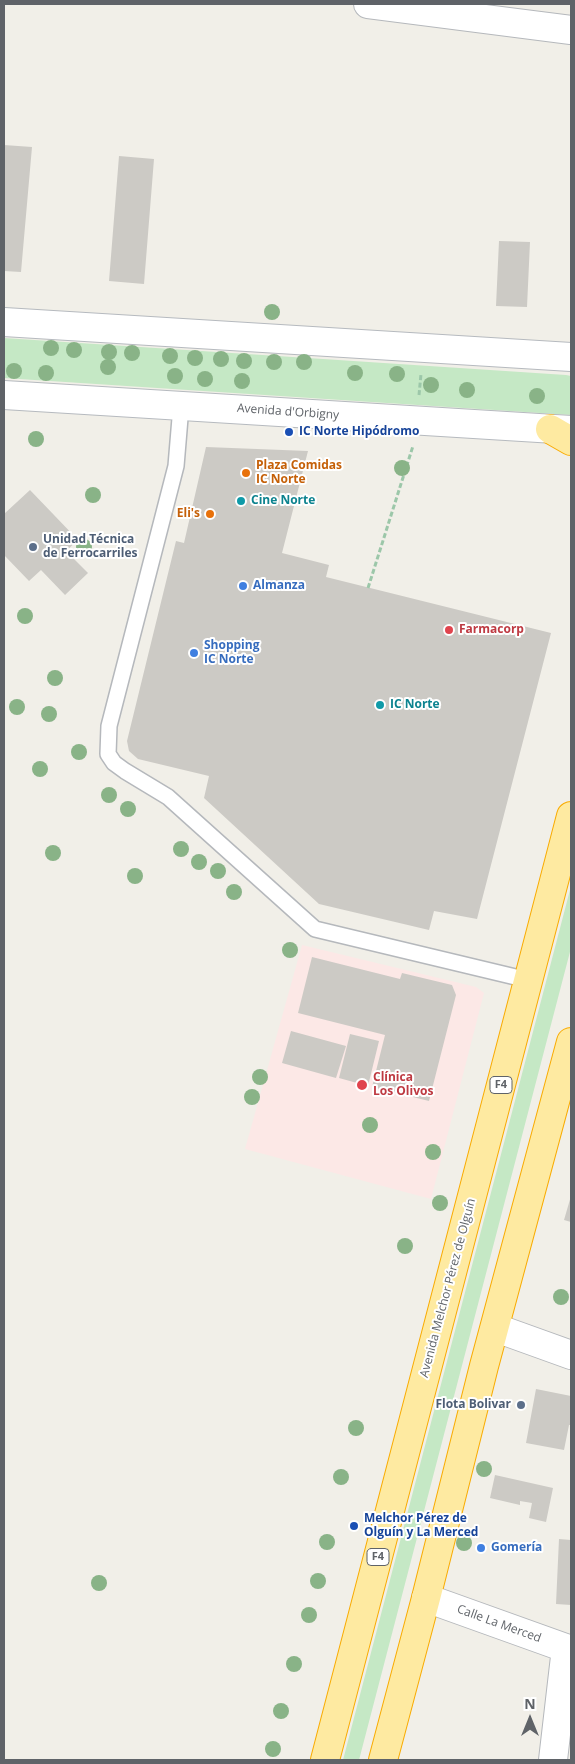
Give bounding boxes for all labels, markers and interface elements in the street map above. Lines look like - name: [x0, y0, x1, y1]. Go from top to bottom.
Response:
- street label: Avenida d'Orbigny: [236, 401, 340, 423]
- place label: IC Norte Hipódromo: [299, 425, 419, 439]
- marker: IC Norte Hipódromo: [283, 426, 295, 438]
- place label: Plaza Comidas IC Norte: [256, 459, 342, 487]
- marker: Plaza Comidas IC Norte: [240, 467, 252, 479]
- place label: Cine Norte: [251, 494, 315, 508]
- marker: Cine Norte: [235, 495, 247, 507]
- place label: Eli's: [177, 507, 200, 521]
- marker: Eli's: [204, 508, 216, 520]
- place label: Unidad Técnica de Ferrocarriles: [43, 533, 138, 561]
- marker: Unidad Técnica de Ferrocarriles: [27, 541, 39, 553]
- place label: Almanza: [253, 579, 305, 593]
- marker: Almanza: [237, 580, 249, 592]
- place label: Farmacorp: [459, 623, 524, 637]
- marker: Farmacorp: [443, 624, 455, 636]
- place label: Shopping IC Norte: [204, 639, 259, 667]
- marker: Shopping IC Norte: [188, 647, 200, 659]
- place label: IC Norte: [390, 698, 440, 712]
- marker: IC Norte: [374, 699, 386, 711]
- place label: Clínica Los Olivos: [373, 1071, 433, 1099]
- road number: F4: [490, 1076, 512, 1094]
- marker: Clínica Los Olivos: [355, 1078, 369, 1092]
- street label: Avenida Melchor Pérez de Olguín: [417, 1197, 479, 1379]
- place label: Flota Bolivar: [435, 1398, 511, 1412]
- marker: Flota Bolivar: [515, 1399, 527, 1411]
- place label: Melchor Pérez de Olguín y La Merced: [364, 1512, 478, 1540]
- marker: Melchor Pérez de Olguín y La Merced: [348, 1520, 360, 1532]
- place label: Gomería: [491, 1541, 542, 1555]
- marker: Gomería: [475, 1542, 487, 1554]
- road number: F4: [367, 1548, 389, 1565]
- street label: Calle La Merced: [455, 1602, 543, 1646]
- north arrow: [505, 1694, 555, 1744]
- text: N: [524, 1694, 536, 1713]

